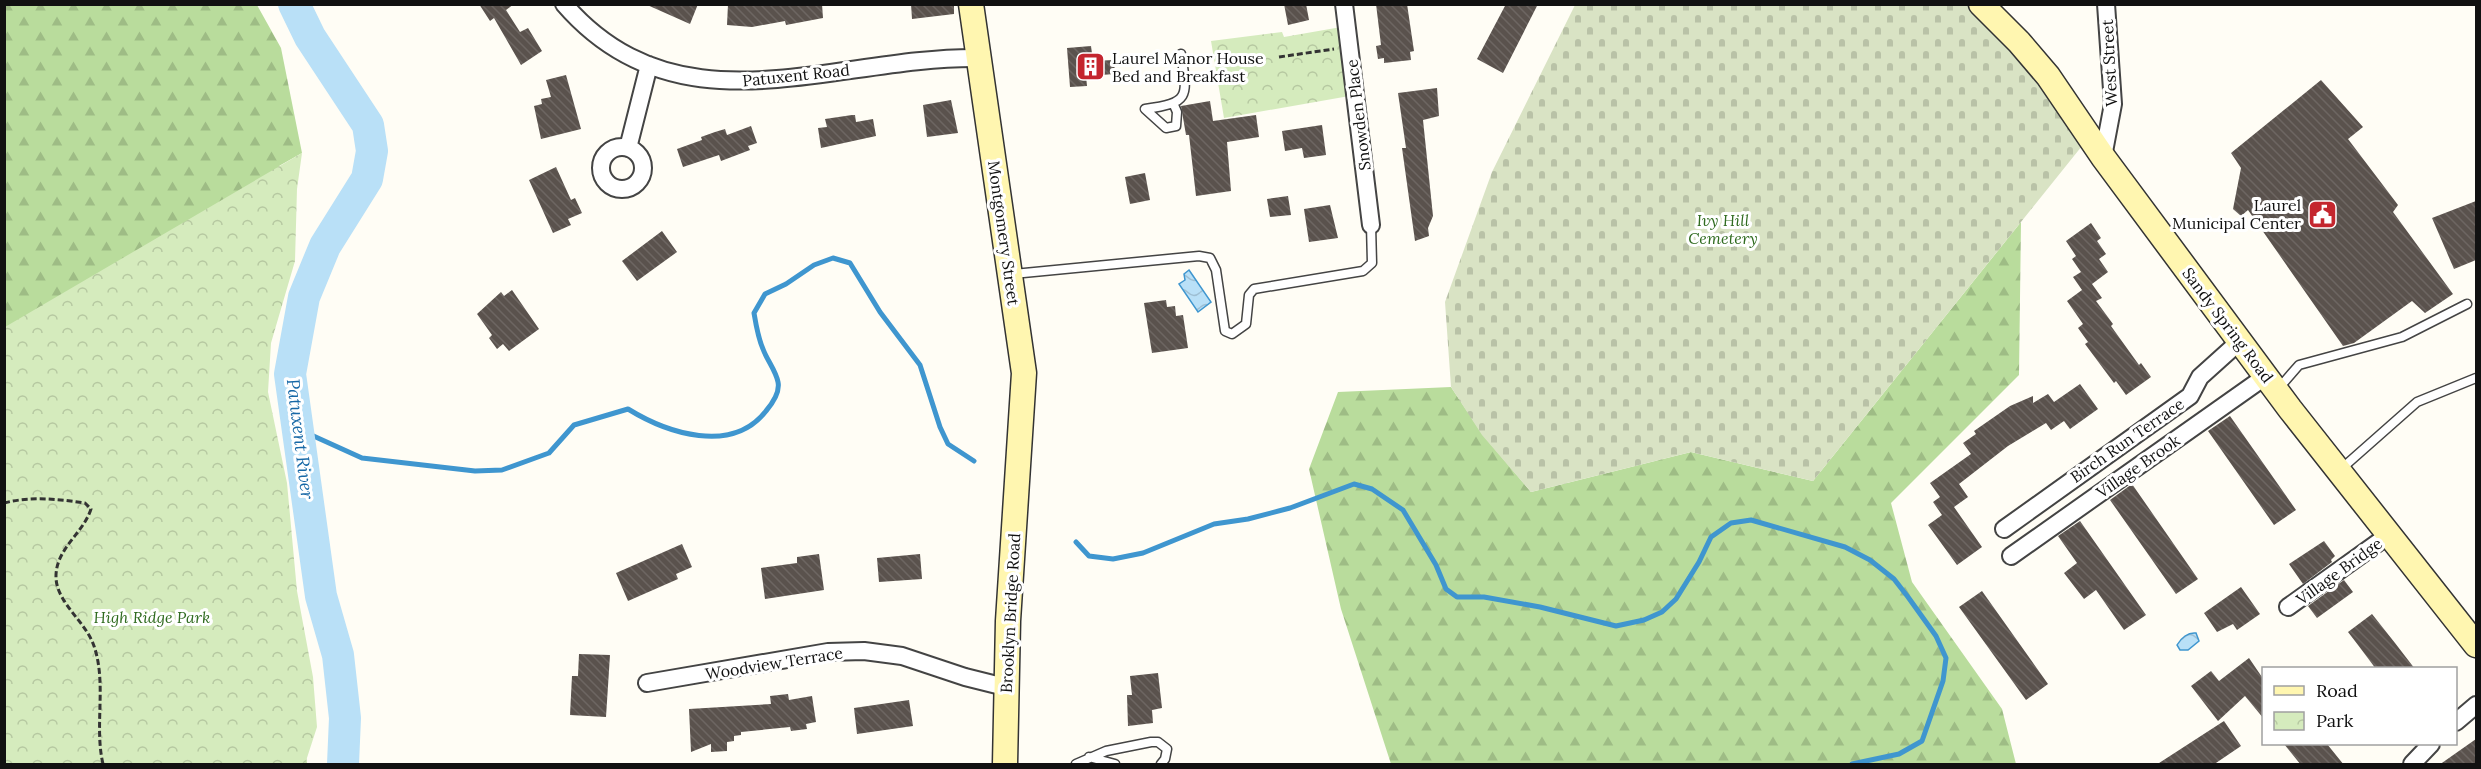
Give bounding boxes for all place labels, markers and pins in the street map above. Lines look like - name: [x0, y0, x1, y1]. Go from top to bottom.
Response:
- place label: Laurel Manor House Bed and Breakfast: [1112, 48, 1264, 86]
- building icon: Laurel Manor House Bed and Breakfast: [1075, 51, 1107, 83]
- place label: Laurel Municipal Center: [2172, 195, 2301, 233]
- public building icon: Laurel Municipal Center: [2306, 198, 2338, 230]

